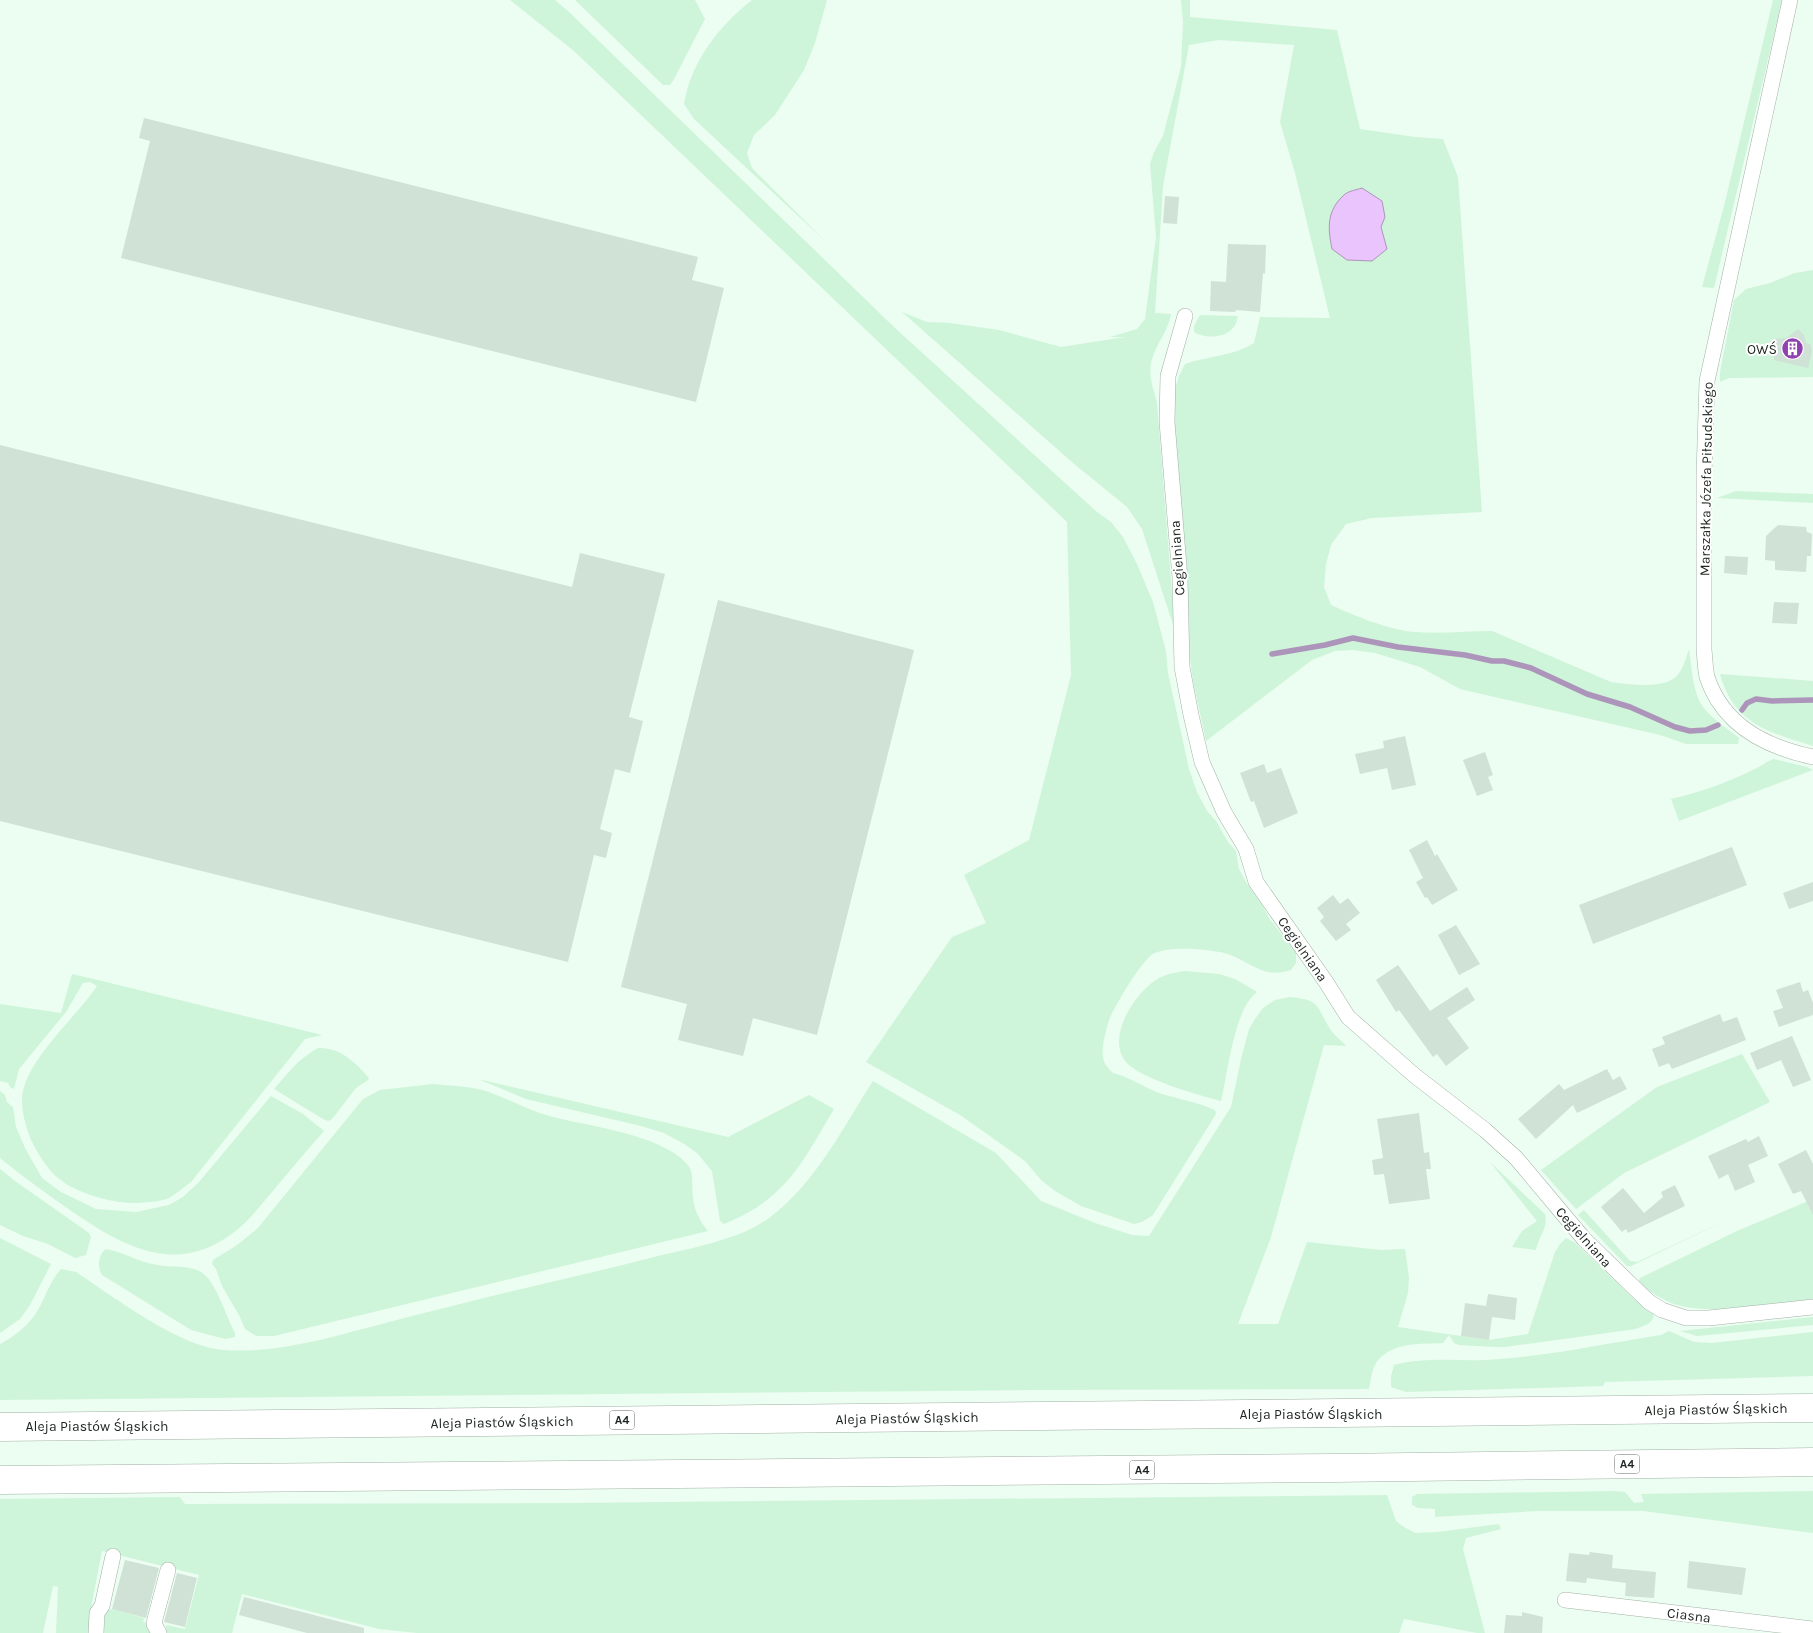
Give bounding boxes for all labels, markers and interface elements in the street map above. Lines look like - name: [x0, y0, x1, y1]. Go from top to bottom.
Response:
- building icon: OWŚ: [1781, 337, 1805, 361]
- place label: OWŚ: [1747, 341, 1777, 358]
- street label: Marszałka Józefa Piłsudskiego: [1696, 382, 1717, 576]
- street label: Cegielniana: [1166, 520, 1189, 596]
- street label: Cegielniana: [1274, 914, 1331, 985]
- street label: Cegielniana: [1552, 1204, 1615, 1271]
- street label: Aleja Piastów Śląskich: [1644, 1400, 1788, 1419]
- street label: Aleja Piastów Śląskich: [1239, 1406, 1383, 1423]
- street label: Aleja Piastów Śląskich: [835, 1409, 979, 1428]
- road number: A4: [610, 1410, 634, 1430]
- street label: Aleja Piastów Śląskich: [430, 1413, 574, 1432]
- street label: Aleja Piastów Śląskich: [25, 1418, 169, 1435]
- road number: A4: [1614, 1455, 1640, 1474]
- road number: A4: [1130, 1460, 1154, 1480]
- street label: Ciasna: [1666, 1604, 1712, 1627]

